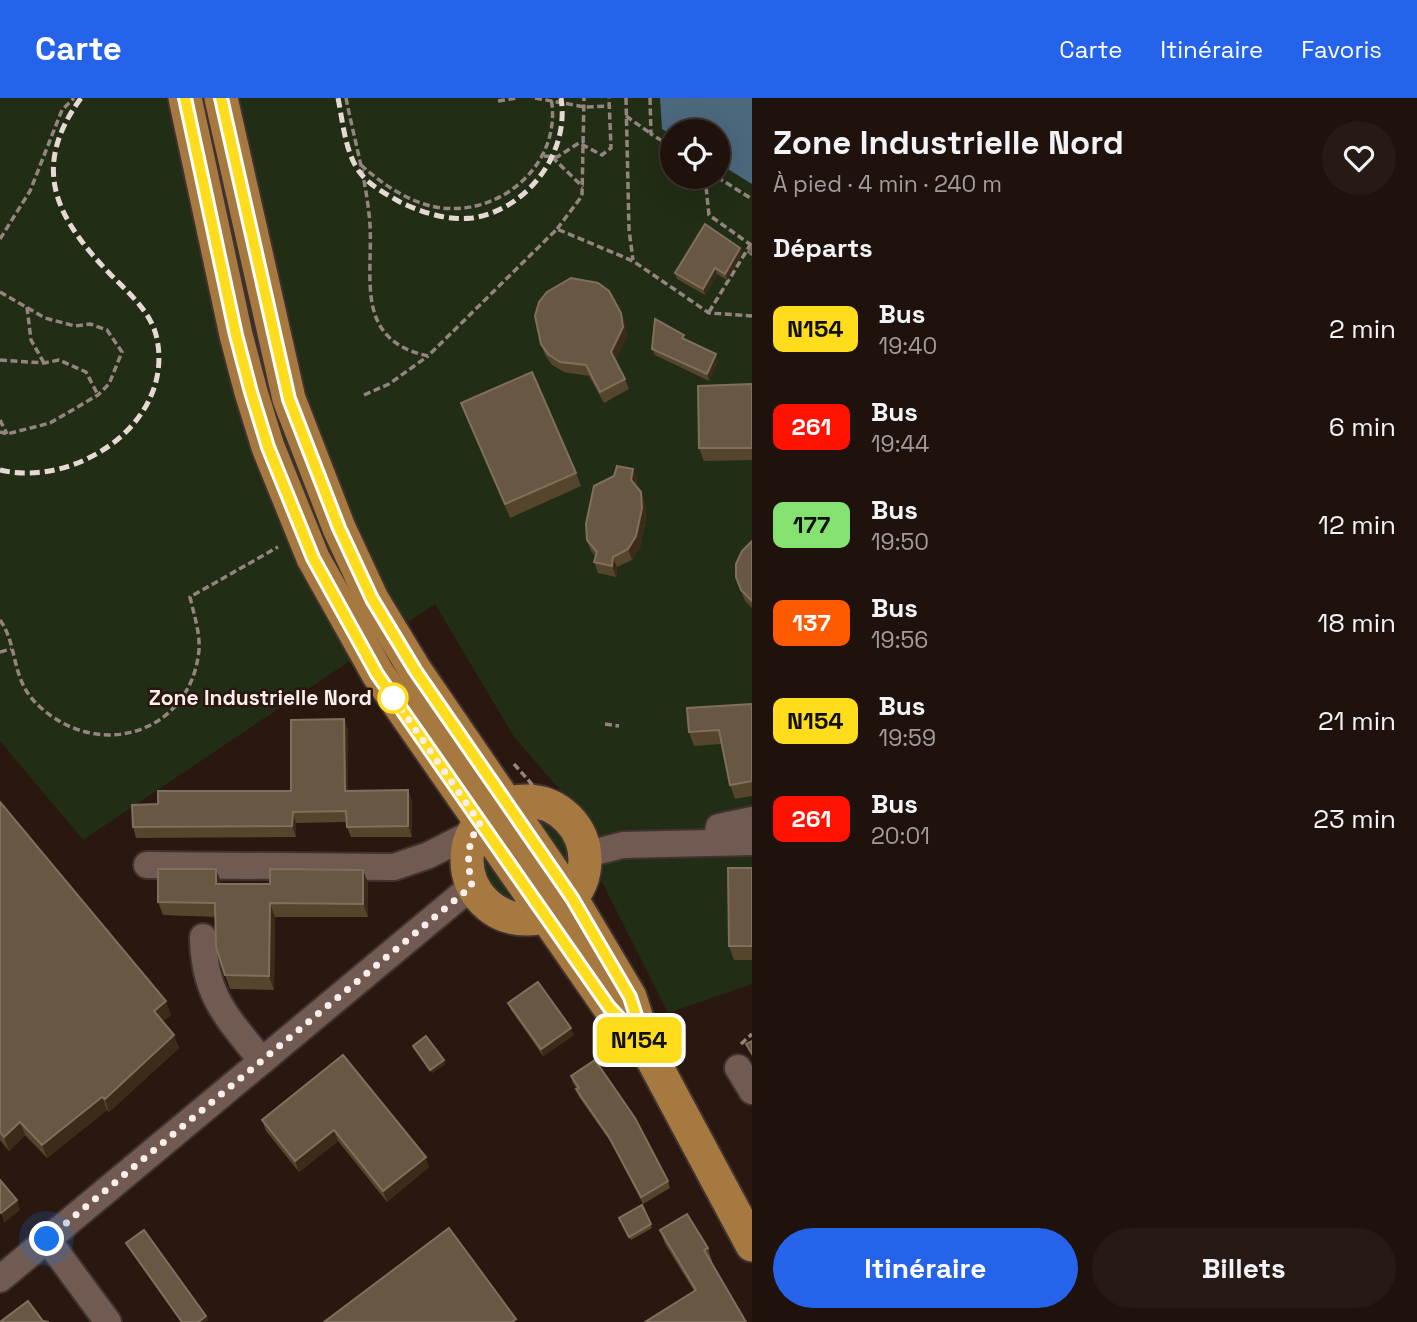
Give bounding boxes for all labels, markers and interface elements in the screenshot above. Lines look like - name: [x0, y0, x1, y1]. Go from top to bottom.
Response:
- text: Carte: [35, 28, 122, 70]
- text: Carte: [1059, 34, 1122, 65]
- text: Itinéraire: [1160, 34, 1263, 65]
- text: Favoris: [1301, 34, 1382, 65]
- map controls: [660, 119, 730, 189]
- button: locate: [660, 119, 730, 189]
- button: heart: [1322, 121, 1396, 195]
- text: Zone Industrielle Nord: [773, 122, 1124, 164]
- text: À pied · 4 min · 240 m: [773, 169, 1002, 199]
- text: Départs: [773, 231, 873, 265]
- text: Bus: [879, 297, 926, 331]
- text: 2 min: [1329, 312, 1396, 346]
- text: N154: [787, 313, 844, 344]
- text: 19:40: [879, 331, 937, 361]
- text: Bus: [871, 395, 918, 429]
- text: 6 min: [1329, 410, 1396, 444]
- text: 261: [792, 411, 831, 442]
- text: 19:44: [871, 429, 929, 459]
- text: Bus: [871, 493, 918, 527]
- text: 12 min: [1318, 508, 1396, 542]
- text: 177: [793, 509, 830, 540]
- text: 19:50: [871, 527, 929, 557]
- text: Bus: [871, 591, 918, 625]
- text: 18 min: [1318, 606, 1396, 640]
- text: 137: [792, 607, 831, 638]
- text: 19:56: [871, 625, 928, 655]
- marker: Zone Industrielle Nord: [378, 683, 408, 713]
- place label: Zone Industrielle Nord: [149, 684, 372, 711]
- text: Bus: [879, 689, 926, 723]
- text: 21 min: [1318, 704, 1396, 738]
- text: N154: [787, 705, 844, 736]
- text: 19:59: [879, 723, 936, 753]
- text: Bus: [871, 787, 918, 821]
- text: 23 min: [1313, 802, 1396, 836]
- text: 261: [792, 803, 831, 834]
- text: 20:01: [871, 821, 930, 851]
- line badge: N154: [590, 1017, 688, 1063]
- text: N154: [611, 1024, 667, 1055]
- your location: [29, 1221, 64, 1256]
- button: Itinéraire: [773, 1228, 1078, 1308]
- button: Billets: [1092, 1228, 1396, 1308]

